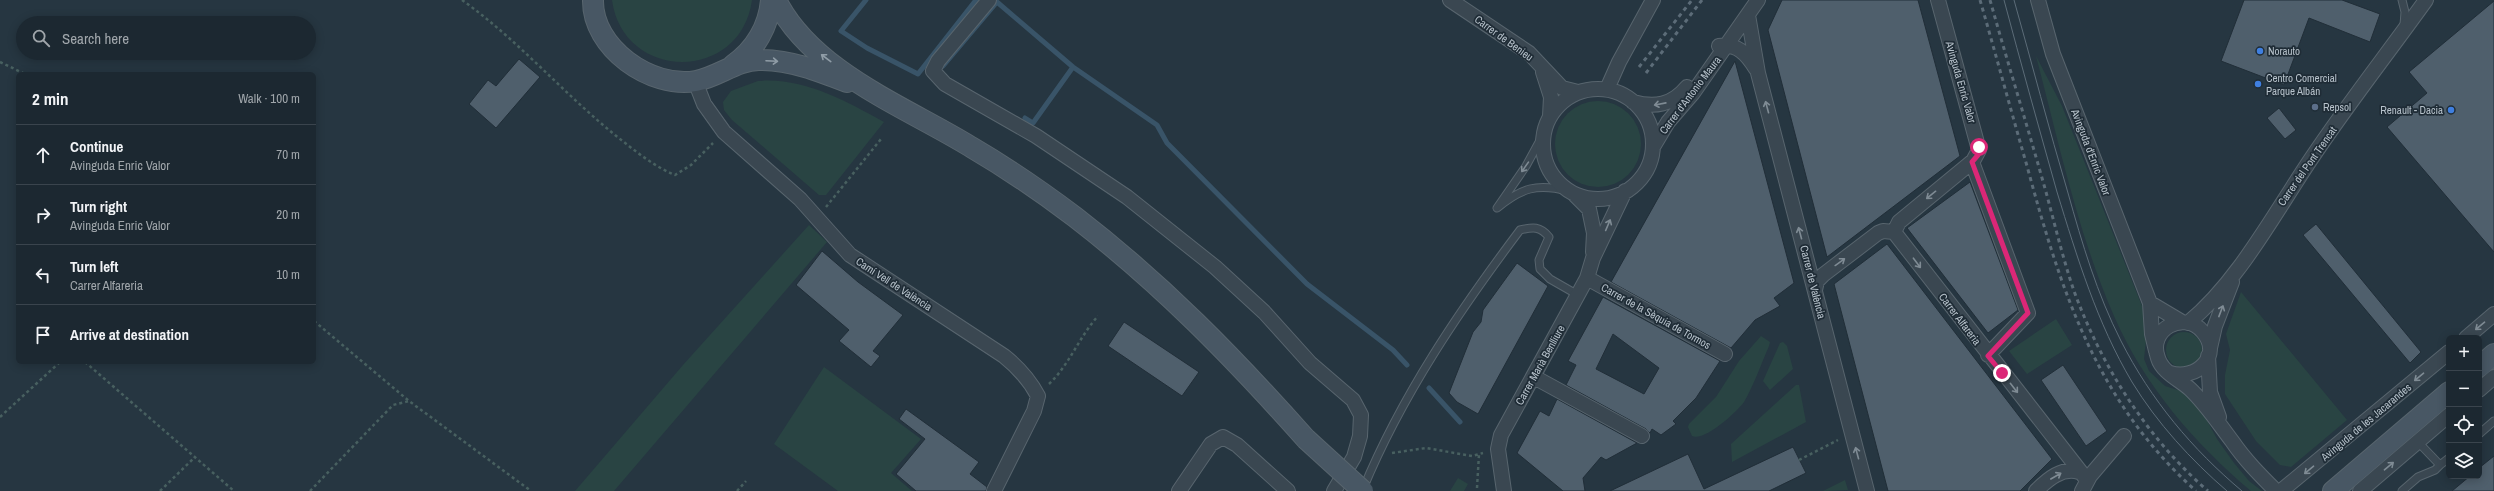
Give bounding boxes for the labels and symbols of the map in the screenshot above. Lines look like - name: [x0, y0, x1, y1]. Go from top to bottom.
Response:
- street label: Carrer de Benieu: [1472, 12, 1536, 64]
- street label: Avinguda Enric Valor: [1942, 39, 1979, 125]
- place label: Norauto: [2268, 44, 2300, 58]
- marker: Norauto: [2255, 46, 2265, 56]
- street label: Carrer d'Antonio Maura: [1656, 53, 1724, 137]
- one-way arrow: [820, 54, 831, 62]
- one-way arrow: [765, 57, 778, 64]
- place label: Centro Comercial Parque Albán: [2266, 71, 2337, 98]
- marker: Centro Comercial Parque Albán: [2253, 79, 2263, 89]
- one-way arrow: [1653, 100, 1666, 108]
- place label: Repsol: [2323, 100, 2351, 114]
- one-way arrow: [1763, 101, 1770, 114]
- marker: Repsol: [2310, 102, 2320, 112]
- place label: Renault - Dacia: [2380, 103, 2443, 117]
- marker: Renault - Dacia: [2446, 105, 2456, 115]
- street label: Avinguda d'Enric Valor: [2068, 106, 2114, 197]
- street label: Carrer del Pont Trencat: [2274, 123, 2340, 208]
- route start: [1970, 138, 1988, 156]
- one-way arrow: [1521, 161, 1529, 172]
- one-way arrow: [1926, 191, 1937, 200]
- one-way arrow: [1605, 219, 1613, 231]
- one-way arrow: [1796, 226, 1803, 239]
- street label: Carrer de València: [1797, 244, 1829, 320]
- street label: Camí Vell de València: [853, 254, 935, 314]
- one-way arrow: [1913, 257, 1922, 268]
- one-way arrow: [1834, 258, 1845, 266]
- street label: Carrer de la Sèquia de Tormos: [1599, 280, 1714, 352]
- street label: Carrer Alfareria: [1936, 290, 1984, 348]
- one-way arrow: [2217, 305, 2225, 317]
- one-way arrow: [2474, 322, 2485, 331]
- street label: Carrer Marià Benlliure: [1512, 323, 1568, 407]
- route end: [1993, 364, 2011, 382]
- one-way arrow: [2414, 373, 2425, 382]
- street label: Avinguda de les Jacarandes: [2317, 380, 2414, 465]
- one-way arrow: [2009, 383, 2018, 394]
- one-way arrow: [1853, 447, 1860, 460]
- one-way arrow: [2384, 461, 2395, 470]
- one-way arrow: [2304, 466, 2314, 475]
- one-way arrow: [2050, 471, 2062, 479]

